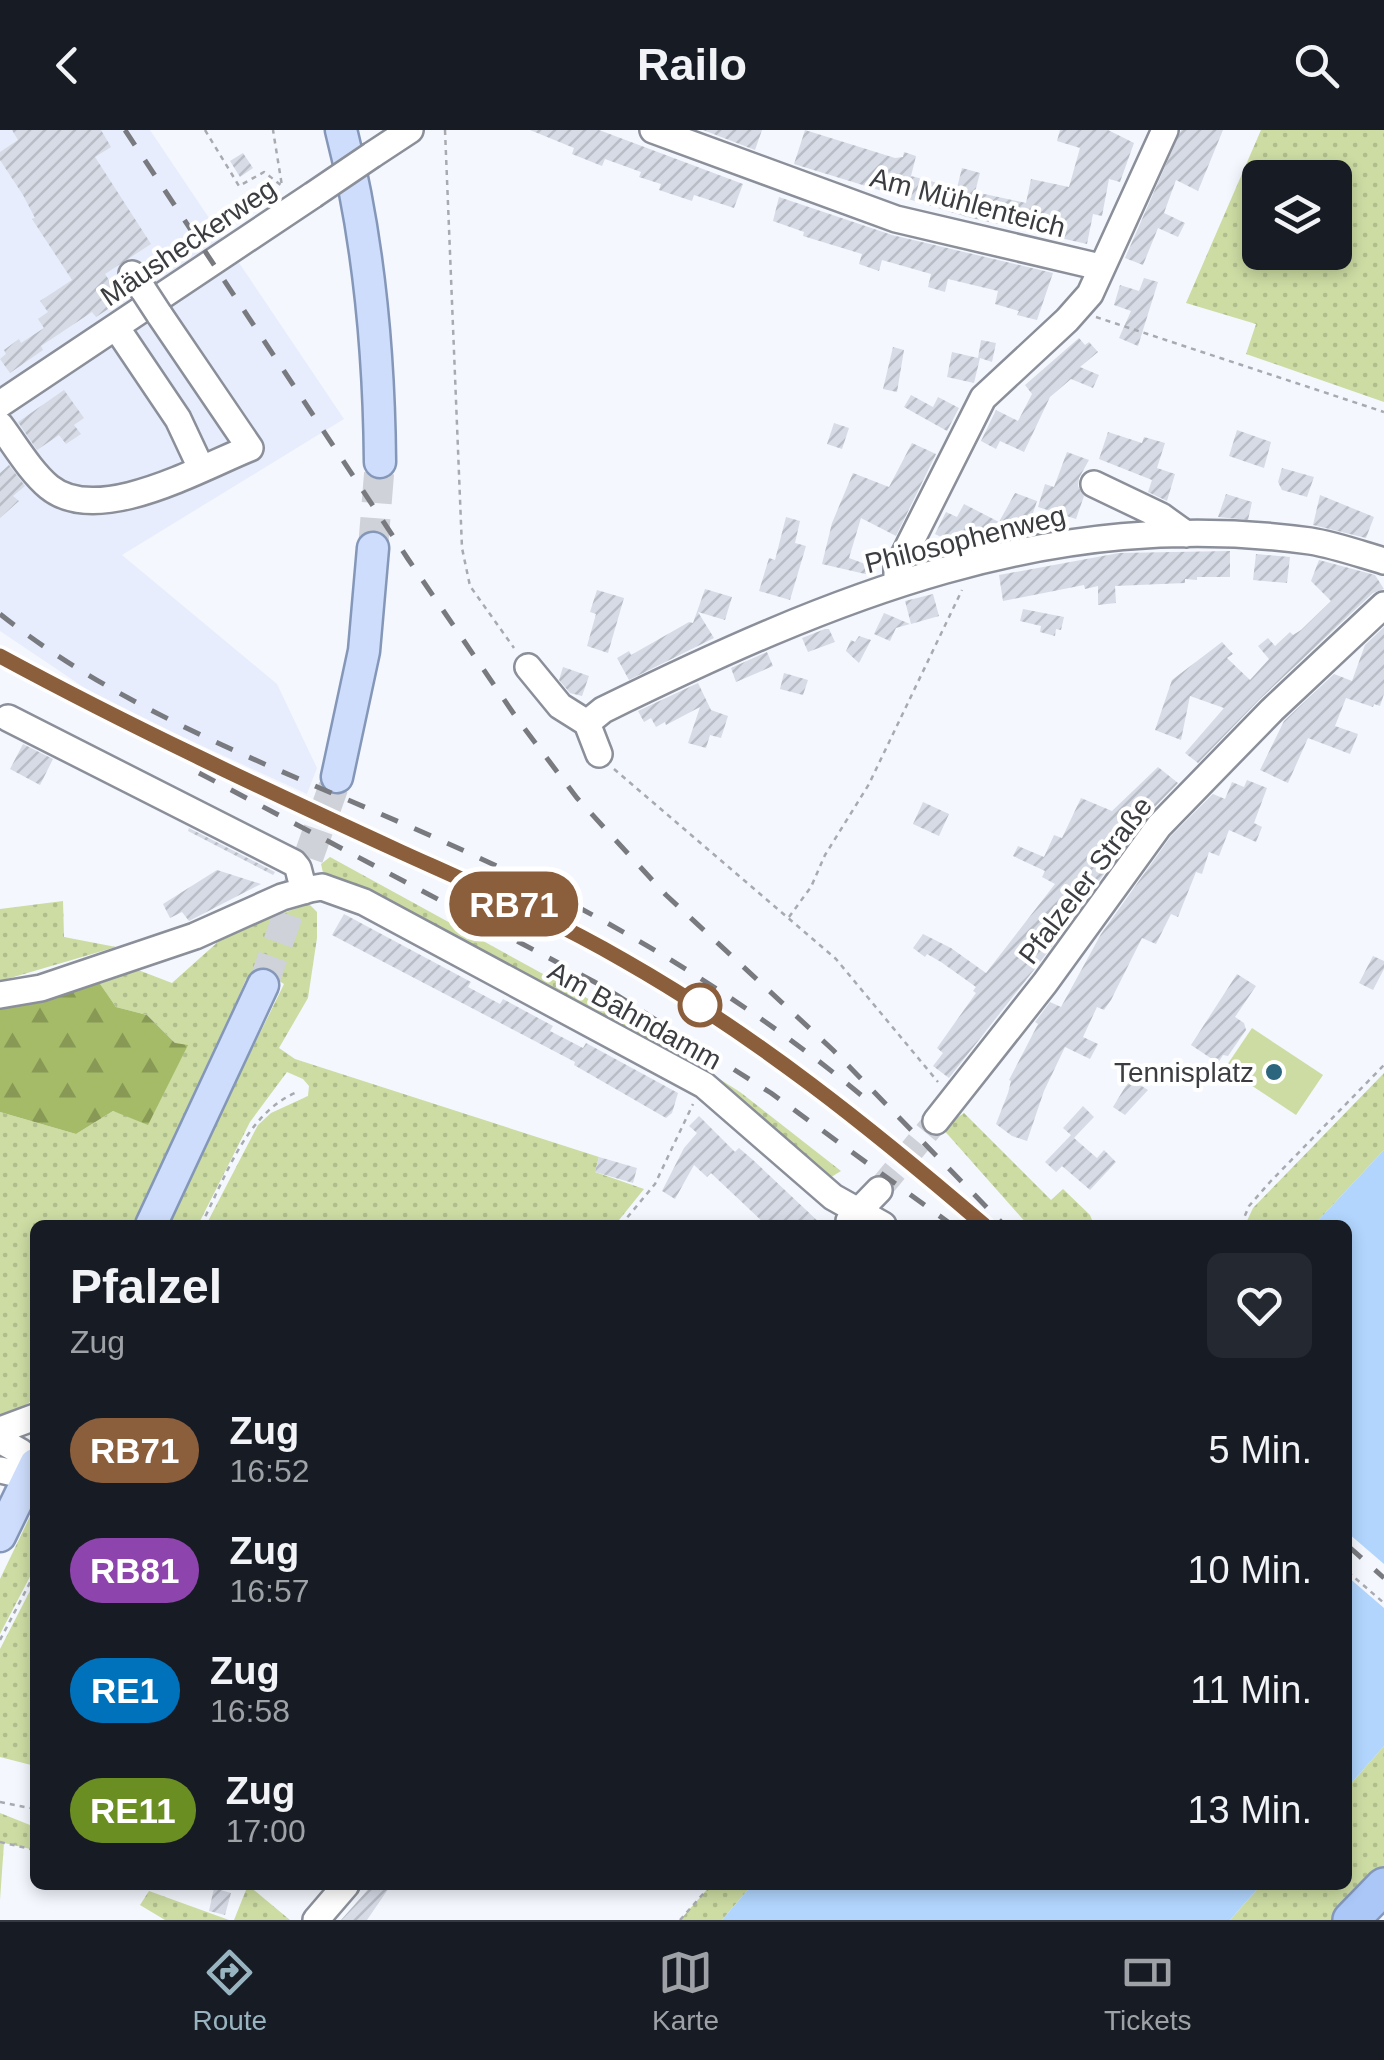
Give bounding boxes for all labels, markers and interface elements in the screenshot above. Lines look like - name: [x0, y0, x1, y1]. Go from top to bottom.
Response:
- icon: back: [40, 38, 95, 93]
- icon: search: [1289, 38, 1344, 93]
- text: Railo: [637, 39, 747, 90]
- map controls: [1242, 160, 1352, 270]
- button: layers: [1242, 160, 1352, 270]
- street label: Am Mühlenteich: [867, 162, 1069, 243]
- street label: Mäusheckerweg: [95, 173, 281, 312]
- street label: Philosophenweg: [862, 500, 1069, 579]
- street label: Pfalzeler Straße: [1013, 791, 1158, 970]
- line badge: RB71: [444, 872, 584, 936]
- text: RB71: [469, 885, 559, 924]
- street label: Am Bahndamm: [543, 955, 727, 1076]
- unlabelled marker: [679, 984, 721, 1026]
- place label: Tennisplatz: [1114, 1057, 1254, 1088]
- marker: Tennisplatz: [1263, 1061, 1285, 1083]
- button: heart: [1207, 1253, 1312, 1358]
- text: Pfalzel: [70, 1260, 222, 1313]
- text: Zug: [70, 1324, 125, 1360]
- text: Zug: [229, 1410, 299, 1452]
- text: 5 Min.: [1209, 1429, 1312, 1471]
- text: RB71: [90, 1431, 179, 1470]
- text: 16:52: [229, 1453, 310, 1489]
- text: Zug: [229, 1530, 299, 1572]
- text: 10 Min.: [1187, 1549, 1312, 1591]
- text: RB81: [90, 1551, 179, 1590]
- text: 16:57: [229, 1573, 310, 1609]
- text: Zug: [210, 1650, 280, 1692]
- text: 11 Min.: [1190, 1669, 1312, 1711]
- text: RE1: [91, 1671, 159, 1710]
- text: 16:58: [210, 1693, 290, 1729]
- text: Zug: [226, 1770, 295, 1812]
- text: 13 Min.: [1187, 1789, 1312, 1831]
- text: RE11: [90, 1791, 176, 1830]
- text: 17:00: [226, 1813, 306, 1849]
- tab: Route: [192, 1945, 267, 2037]
- tab: Karte: [652, 1945, 719, 2037]
- tab: Tickets: [1104, 1945, 1192, 2037]

